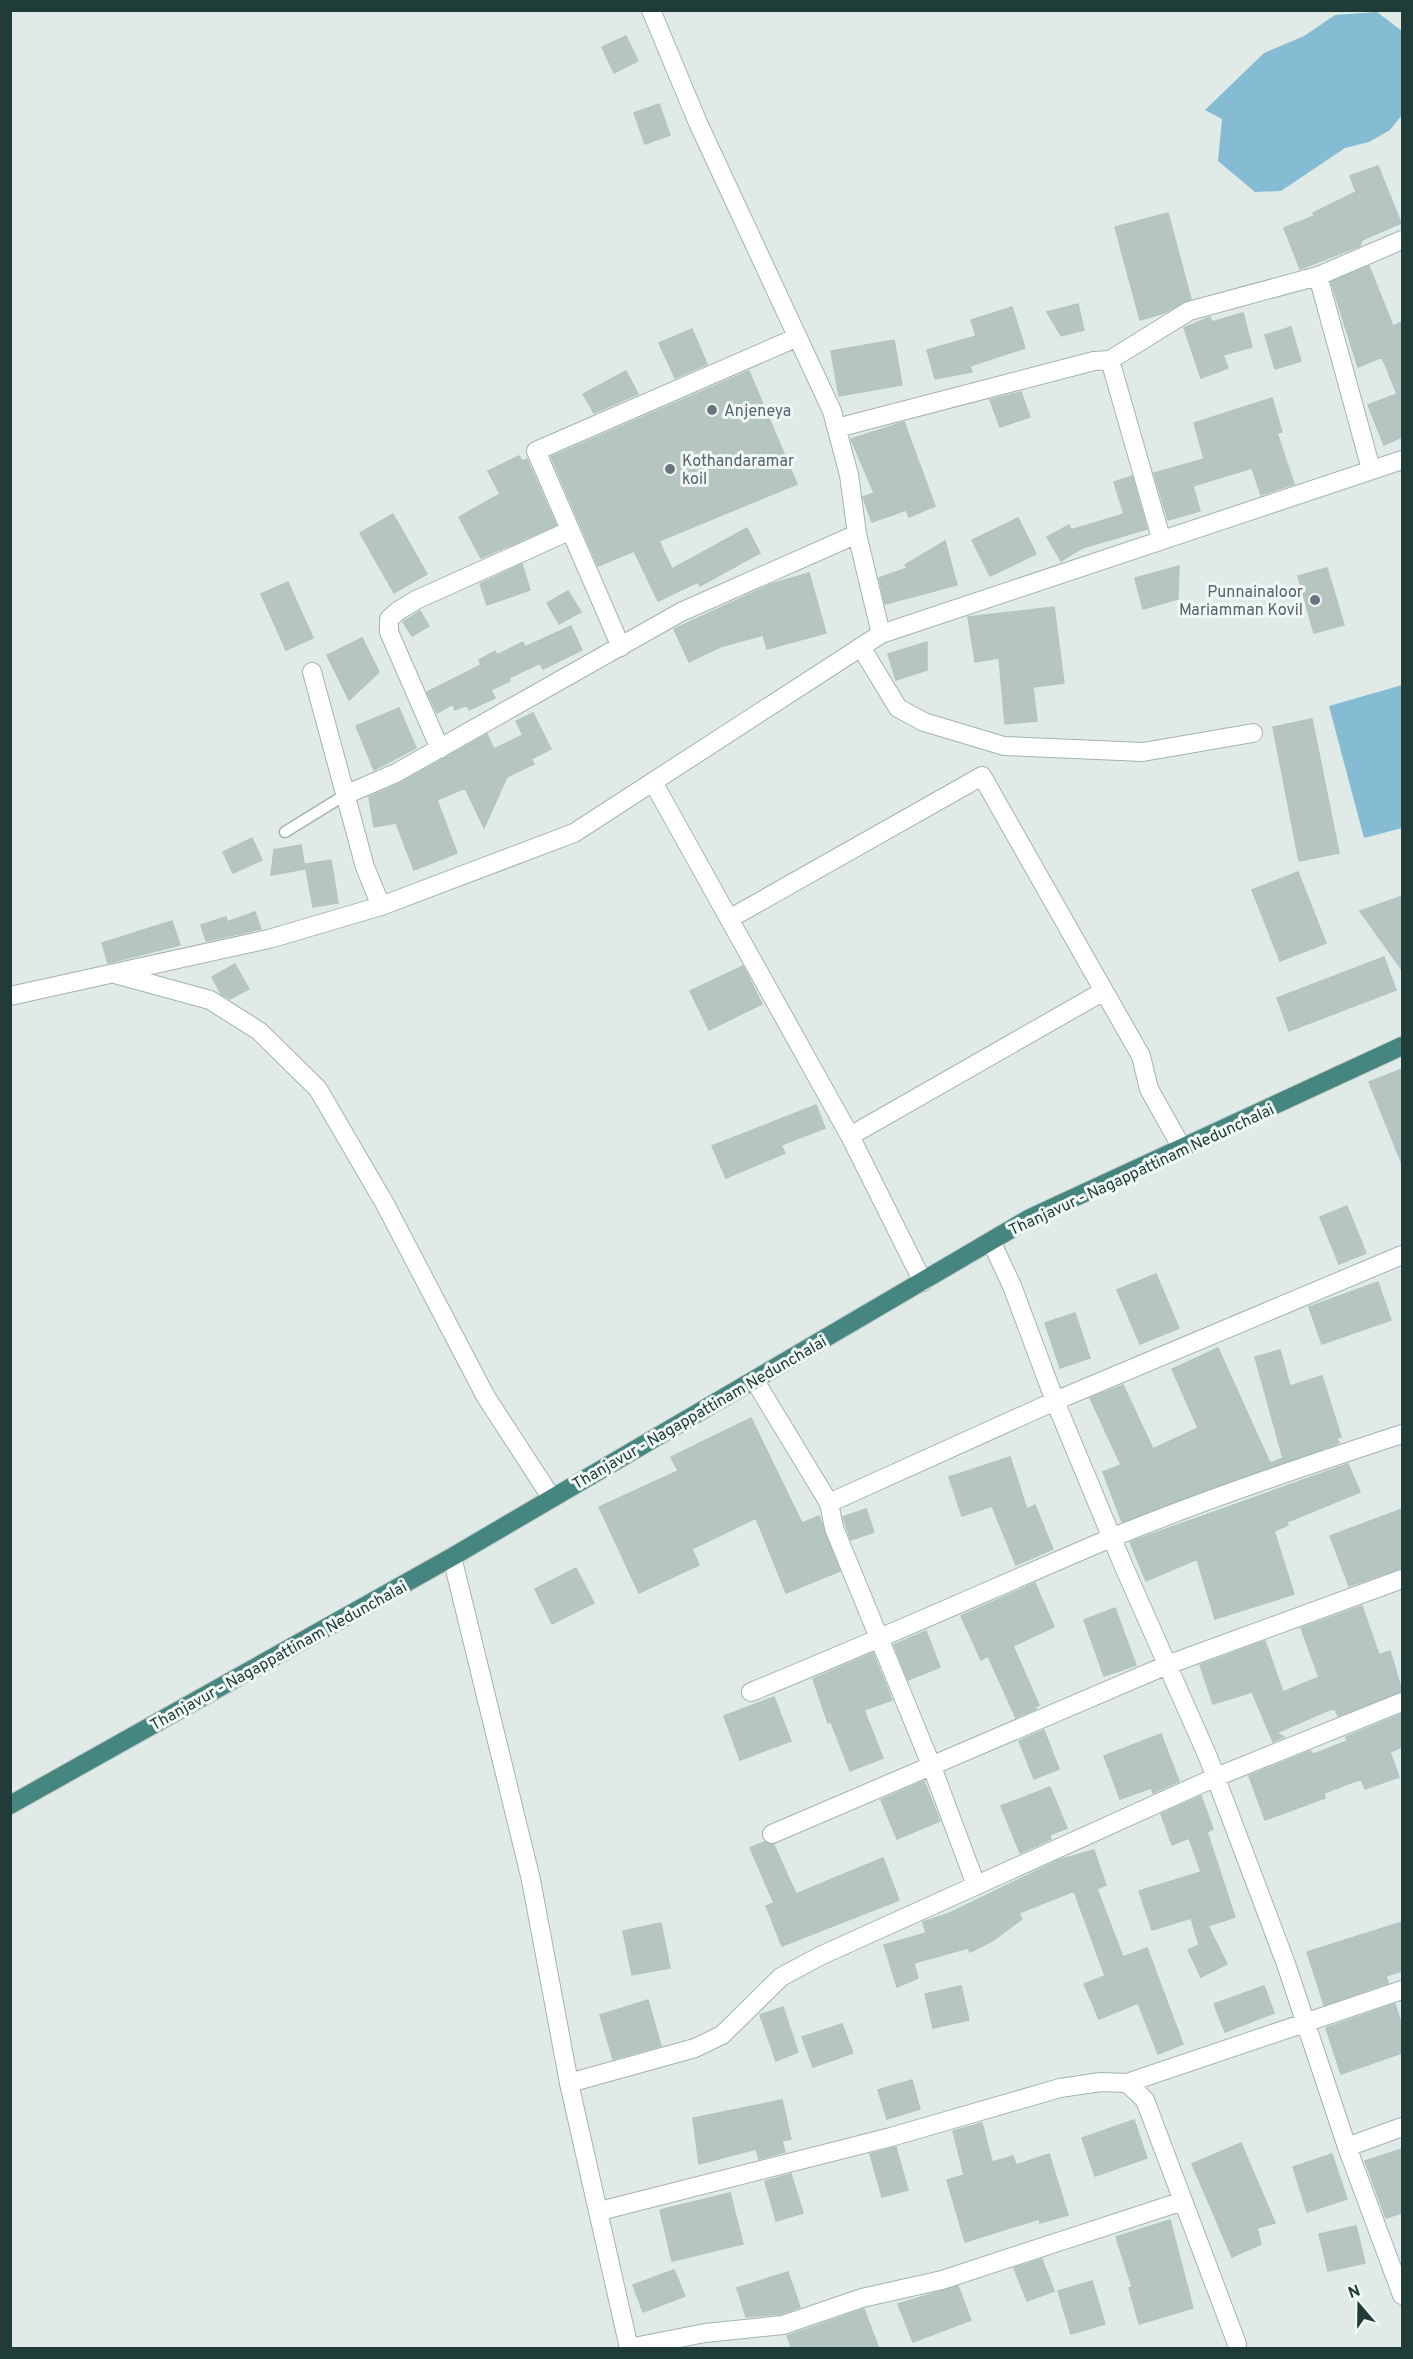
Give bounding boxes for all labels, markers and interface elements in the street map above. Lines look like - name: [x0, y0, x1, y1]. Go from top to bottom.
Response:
- place label: Anjeneya: [724, 402, 791, 422]
- marker: Anjeneya: [705, 403, 719, 417]
- place label: Kothandaramar koil: [682, 452, 794, 490]
- marker: Kothandaramar koil: [663, 462, 677, 476]
- place label: Punnainaloor Mariamman Kovil: [1179, 583, 1303, 621]
- marker: Punnainaloor Mariamman Kovil: [1308, 593, 1322, 607]
- street label: Thanjavur - Nagappattinam Nedunchalai: [1006, 1100, 1278, 1241]
- street label: Thanjavur - Nagappattinam Nedunchalai: [569, 1332, 831, 1495]
- street label: Thanjavur - Nagappattinam Nedunchalai: [147, 1578, 411, 1736]
- north arrow: [1329, 2275, 1389, 2335]
- text: N: [1346, 2281, 1363, 2304]

